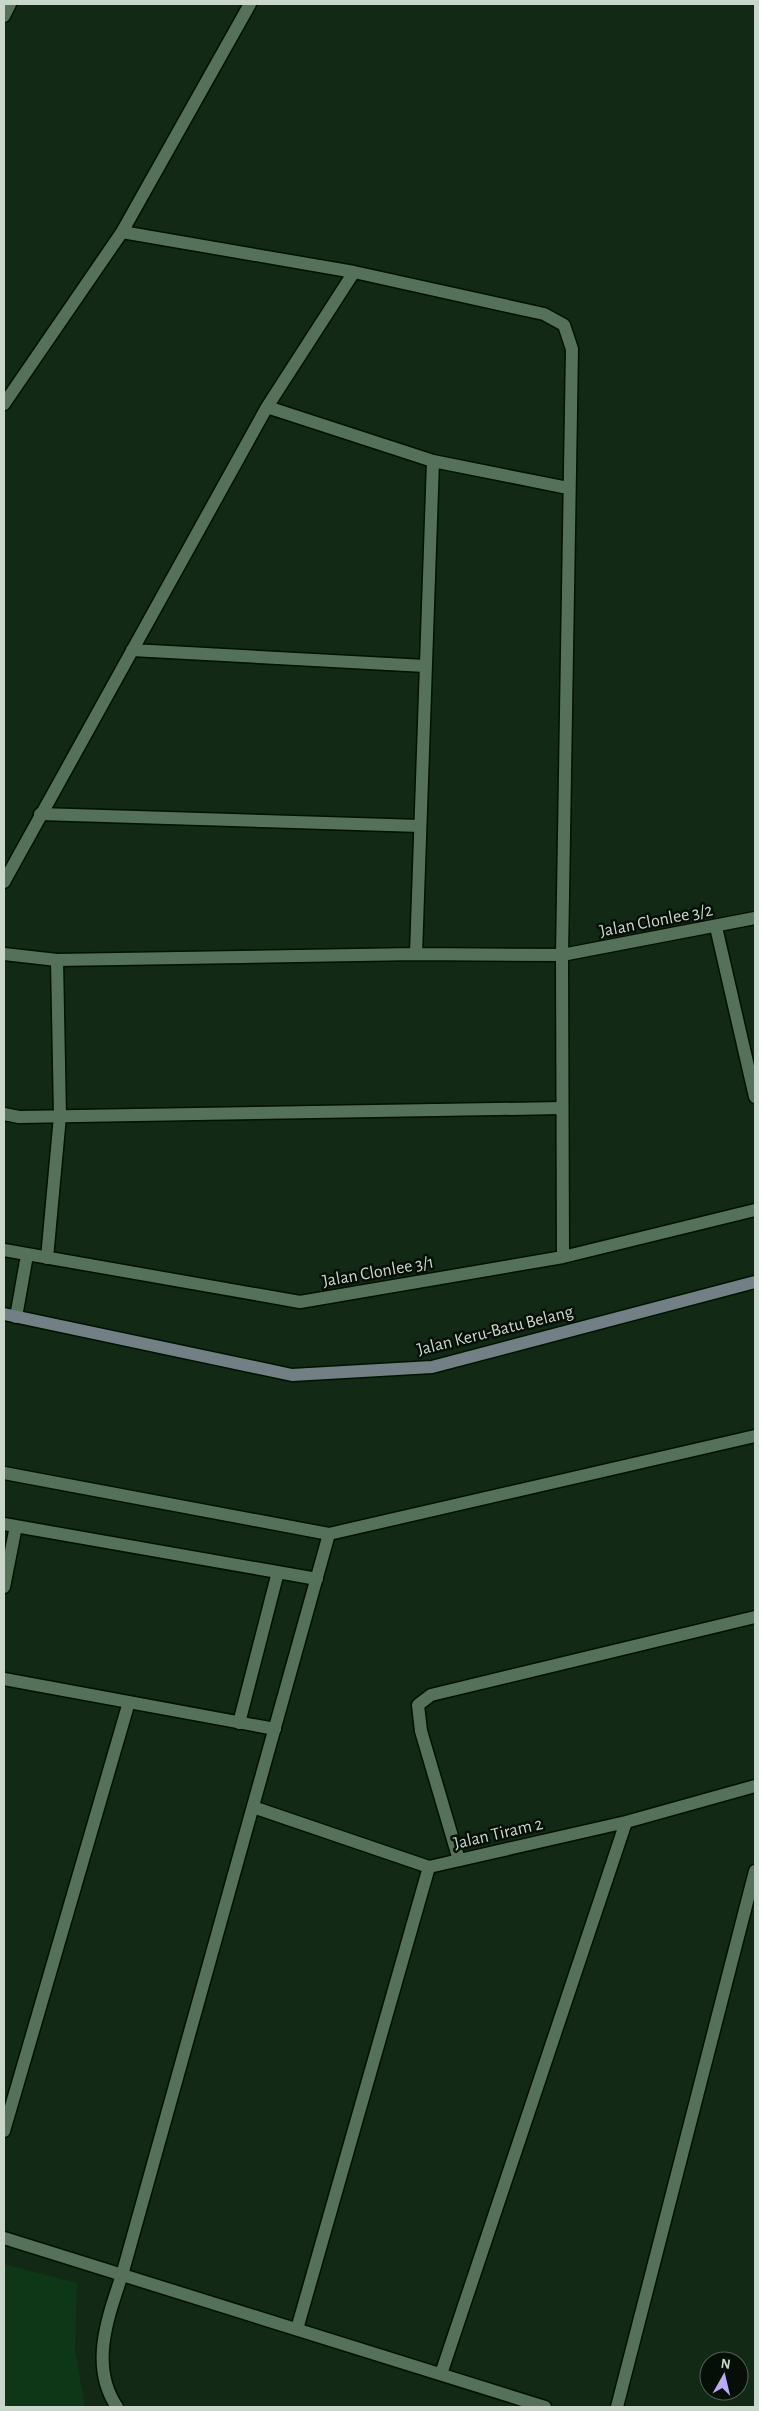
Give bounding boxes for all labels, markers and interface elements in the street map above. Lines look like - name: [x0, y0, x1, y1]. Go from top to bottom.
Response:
- street label: Jalan Clonlee 3/2: [598, 901, 714, 941]
- street label: Jalan Clonlee 3/1: [321, 1253, 435, 1291]
- street label: Jalan Keru-Batu Belang: [415, 1303, 575, 1359]
- street label: Jalan Tiram 2: [452, 1815, 545, 1853]
- north arrow: [699, 2351, 749, 2401]
- text: N: [720, 2357, 731, 2372]

